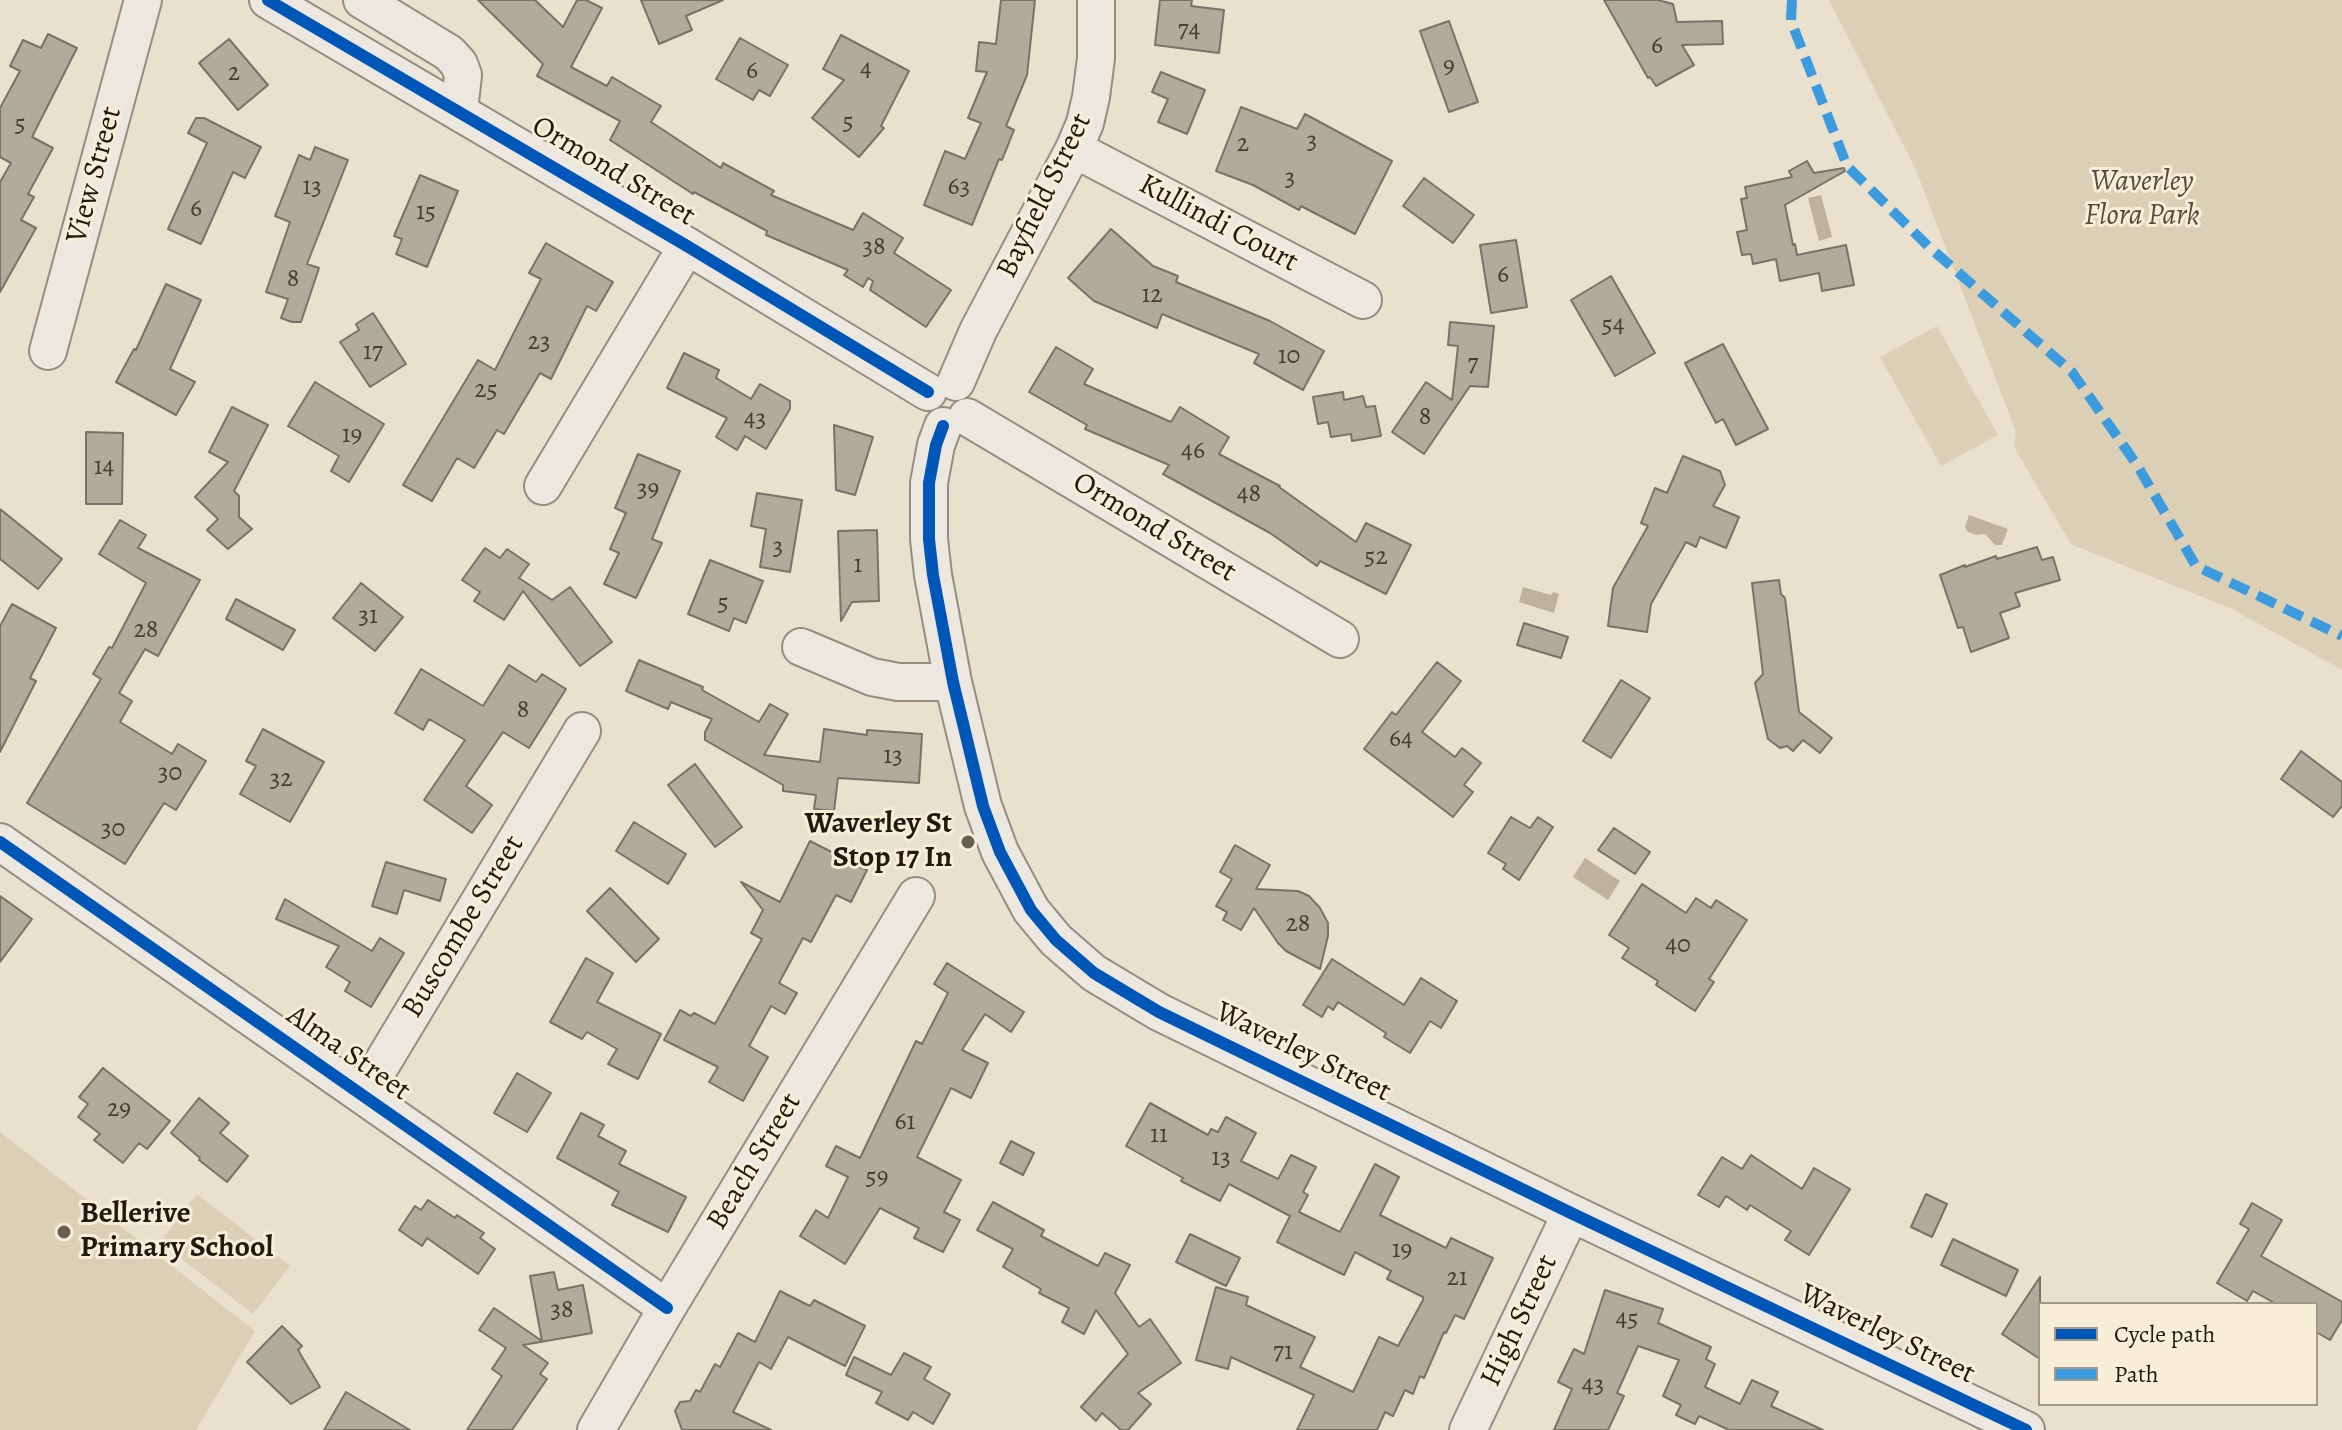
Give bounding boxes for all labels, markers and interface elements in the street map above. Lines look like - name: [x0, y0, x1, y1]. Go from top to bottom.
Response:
- house number: 74: [1178, 15, 1200, 47]
- house number: 6: [1651, 31, 1663, 63]
- house number: 9: [1443, 51, 1455, 83]
- house number: 4: [860, 54, 872, 86]
- house number: 6: [746, 56, 758, 88]
- house number: 2: [228, 58, 240, 90]
- street label: View Street: [60, 103, 130, 247]
- house number: 5: [842, 107, 854, 139]
- street label: Bayfield Street: [990, 108, 1100, 284]
- house number: 5: [14, 109, 26, 141]
- street label: Ormond Street: [525, 109, 701, 235]
- house number: 3: [1307, 126, 1317, 158]
- house number: 2: [1237, 129, 1249, 161]
- house number: 3: [1285, 163, 1295, 195]
- park label: Waverley Flora Park: [2084, 165, 2200, 236]
- street label: Kullindi Court: [1132, 167, 1304, 281]
- house number: 13: [302, 172, 322, 204]
- house number: 63: [948, 172, 970, 204]
- house number: 6: [190, 194, 202, 226]
- house number: 15: [416, 197, 436, 229]
- house number: 38: [862, 232, 886, 264]
- house number: 6: [1497, 260, 1509, 292]
- house number: 8: [287, 264, 299, 296]
- house number: 12: [1141, 280, 1163, 312]
- house number: 54: [1602, 310, 1624, 342]
- house number: 23: [527, 327, 551, 359]
- house number: 17: [363, 337, 383, 369]
- house number: 10: [1278, 341, 1300, 373]
- house number: 7: [1468, 349, 1478, 381]
- house number: 25: [474, 375, 498, 407]
- house number: 8: [1419, 402, 1431, 434]
- house number: 43: [744, 404, 766, 436]
- house number: 19: [342, 420, 362, 452]
- house number: 46: [1181, 436, 1205, 468]
- house number: 14: [94, 452, 114, 484]
- street label: Ormond Street: [1066, 465, 1242, 591]
- house number: 39: [637, 474, 659, 506]
- house number: 48: [1237, 479, 1261, 511]
- house number: 3: [773, 532, 783, 564]
- house number: 52: [1364, 542, 1388, 574]
- house number: 1: [854, 550, 862, 582]
- house number: 5: [717, 588, 729, 620]
- house number: 31: [358, 601, 378, 633]
- house number: 28: [134, 615, 158, 647]
- house number: 8: [517, 695, 529, 727]
- house number: 64: [1389, 724, 1413, 756]
- house number: 13: [883, 741, 903, 773]
- house number: 30: [158, 758, 182, 790]
- house number: 32: [269, 764, 293, 796]
- place label: Waverley St Stop 17 In: [805, 807, 952, 878]
- house number: 30: [101, 814, 125, 846]
- street label: Buscombe Street: [395, 829, 533, 1025]
- marker: Waverley St Stop 17 In: [959, 833, 977, 851]
- house number: 28: [1286, 909, 1310, 941]
- house number: 40: [1665, 930, 1691, 962]
- street label: Waverley Street: [1209, 995, 1397, 1111]
- street label: Alma Street: [279, 998, 417, 1110]
- street label: Beach Street: [700, 1087, 810, 1237]
- house number: 29: [107, 1094, 131, 1126]
- house number: 61: [895, 1107, 915, 1139]
- house number: 11: [1150, 1120, 1168, 1152]
- house number: 13: [1211, 1143, 1231, 1175]
- house number: 59: [865, 1162, 889, 1194]
- place label: Bellerive Primary School: [80, 1197, 273, 1268]
- marker: Bellerive Primary School: [55, 1223, 73, 1241]
- house number: 19: [1392, 1235, 1412, 1267]
- street label: High Street: [1474, 1249, 1566, 1393]
- house number: 21: [1446, 1263, 1468, 1295]
- street label: Waverley Street: [1793, 1277, 1981, 1393]
- house number: 38: [550, 1295, 574, 1327]
- legend: [2038, 1302, 2318, 1406]
- house number: 45: [1616, 1304, 1638, 1336]
- text: Cycle path: [2114, 1318, 2215, 1350]
- house number: 71: [1273, 1337, 1293, 1369]
- text: Path: [2114, 1358, 2159, 1390]
- house number: 43: [1582, 1370, 1604, 1402]

